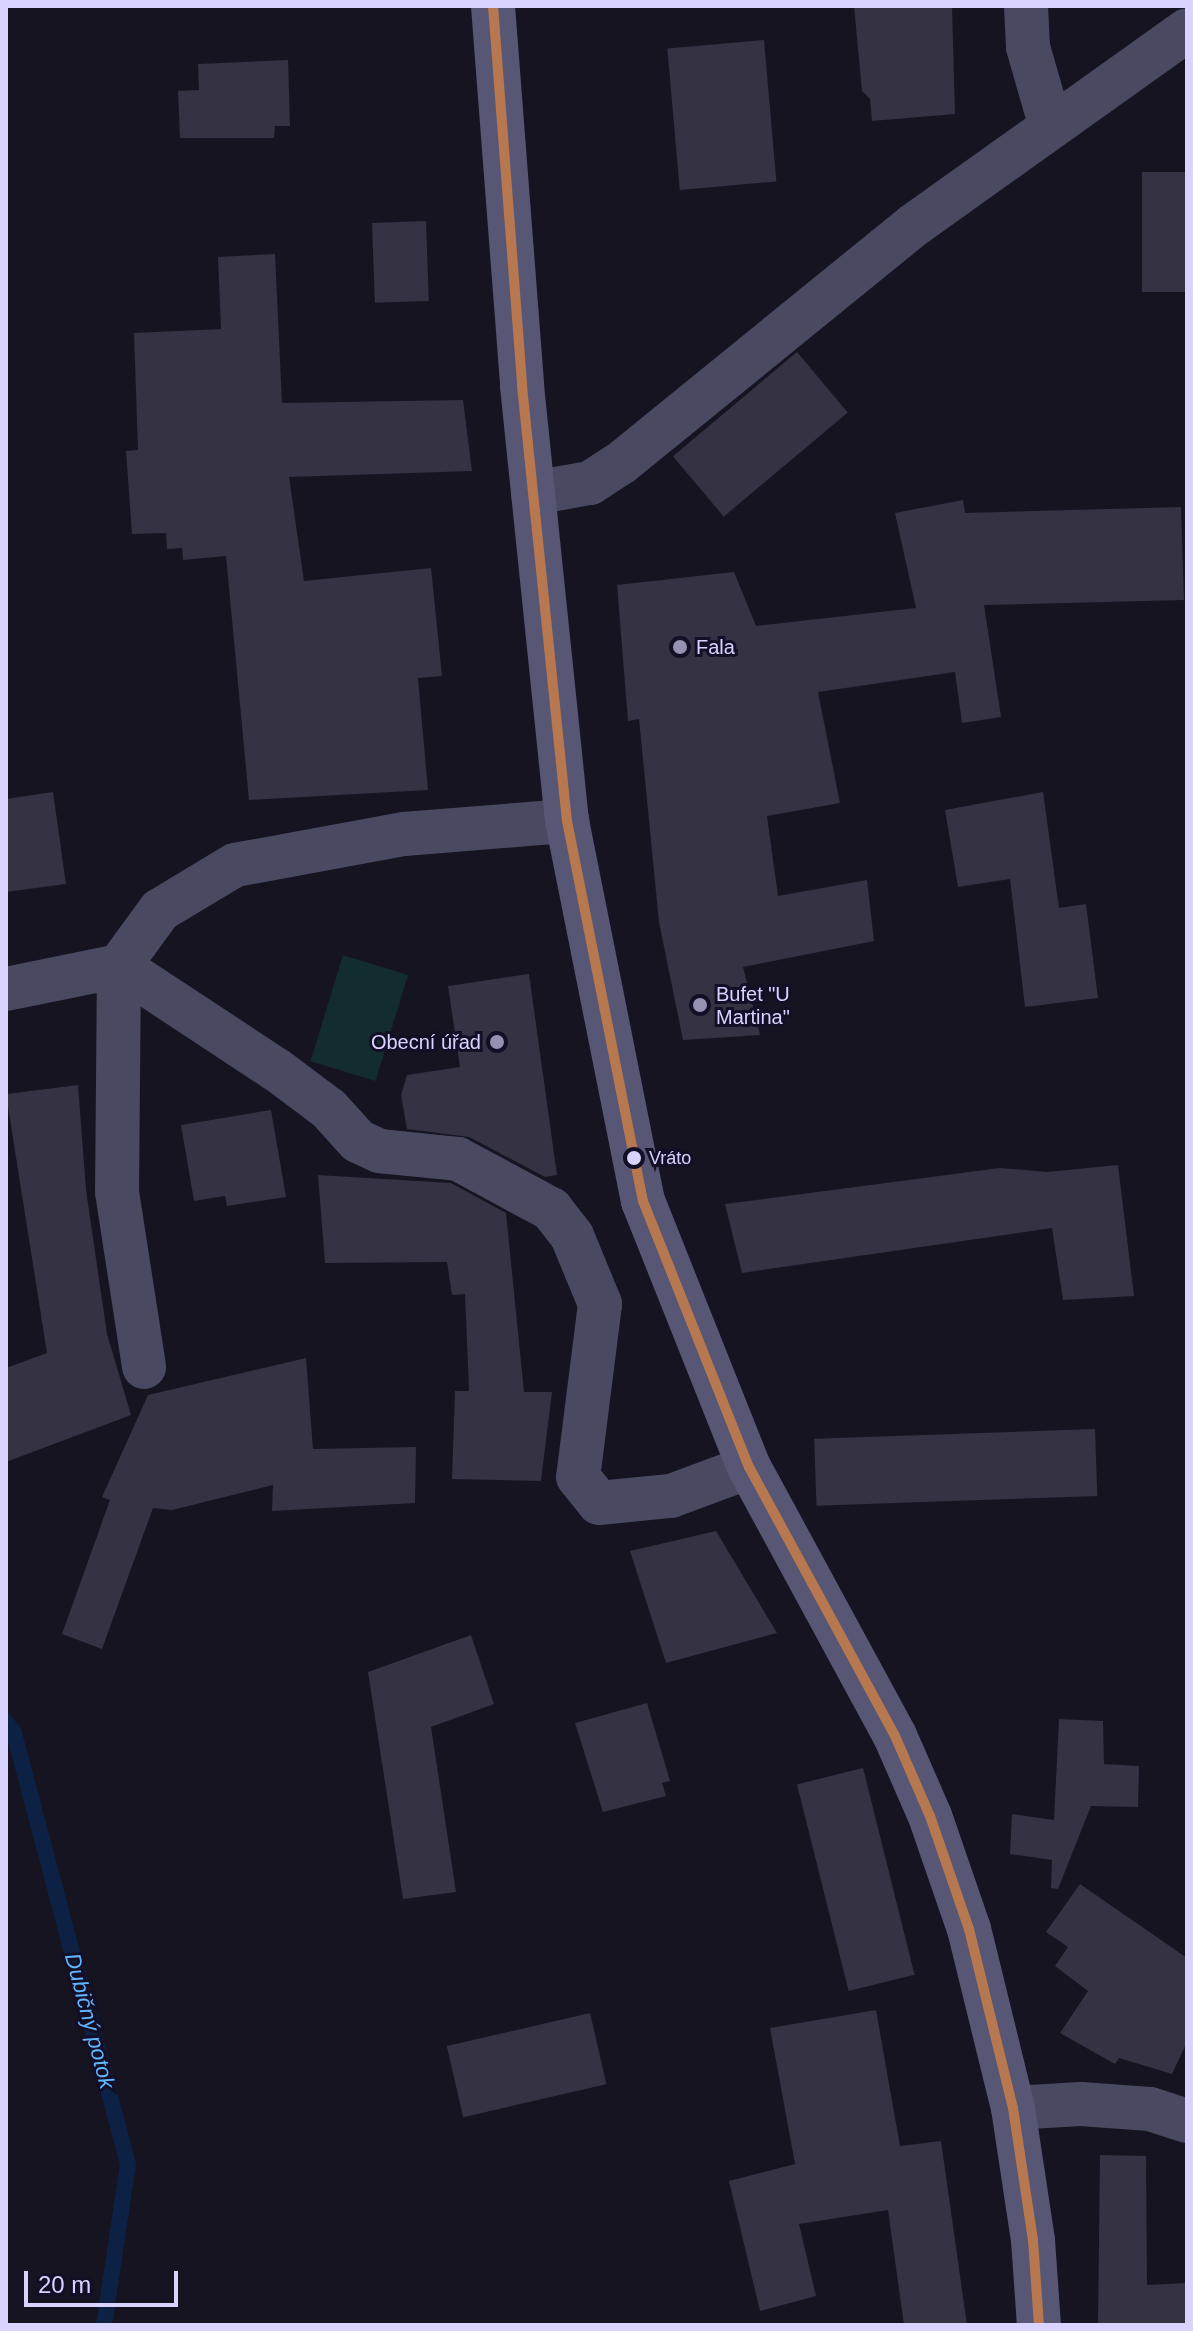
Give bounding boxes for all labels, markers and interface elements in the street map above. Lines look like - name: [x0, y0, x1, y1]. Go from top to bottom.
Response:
- place label: Fala: [696, 635, 735, 659]
- marker: Fala: [671, 638, 689, 656]
- place label: Bufet "U Martina": [716, 982, 790, 1029]
- marker: Bufet "U Martina": [691, 996, 709, 1014]
- place label: Obecní úřad: [371, 1030, 481, 1054]
- marker: Obecní úřad: [488, 1033, 506, 1051]
- place label: Vráto: [649, 1147, 691, 1169]
- marker: Vráto: [626, 1150, 642, 1166]
- water label: Dubičný potok: [59, 1950, 121, 2092]
- scale bar: [28, 2255, 182, 2305]
- text: 20 m: [38, 2271, 91, 2298]

